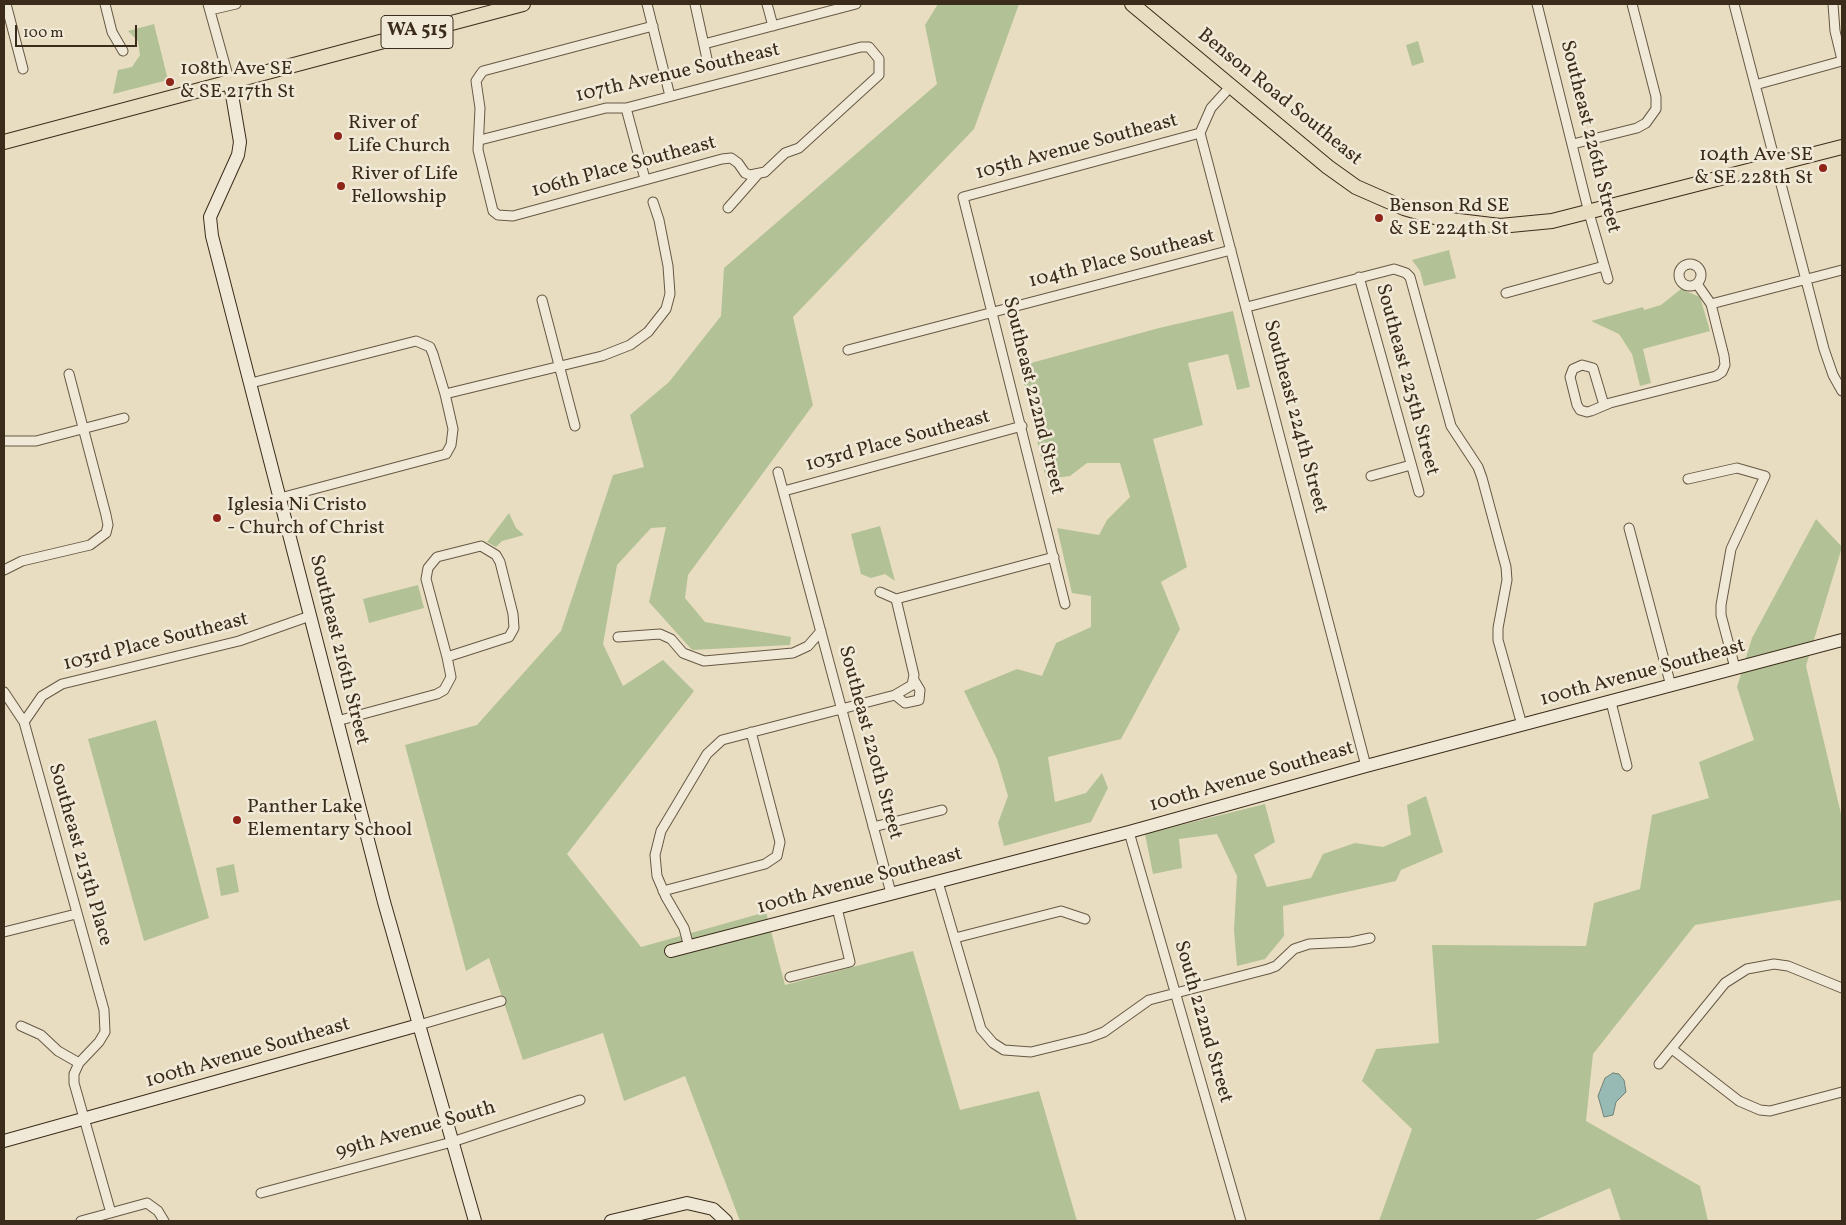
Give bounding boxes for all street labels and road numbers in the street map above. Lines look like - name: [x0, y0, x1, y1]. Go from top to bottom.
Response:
- road number: WA 515: [381, 16, 453, 48]
- street label: Benson Road Southeast: [1192, 24, 1366, 172]
- street label: Southeast 226th Street: [1553, 38, 1625, 236]
- street label: 107th Avenue Southeast: [574, 39, 782, 109]
- street label: 105th Avenue Southeast: [973, 109, 1181, 187]
- street label: 106th Place Southeast: [529, 132, 719, 204]
- street label: 104th Place Southeast: [1026, 225, 1218, 295]
- street label: Southeast 225th Street: [1369, 282, 1443, 478]
- street label: Southeast 222nd Street: [996, 295, 1068, 497]
- street label: Southeast 224th Street: [1257, 318, 1331, 516]
- street label: 103rd Place Southeast: [803, 406, 993, 478]
- street label: Southeast 216th Street: [303, 553, 373, 747]
- street label: 103rd Place Southeast: [61, 608, 251, 678]
- street label: 100th Avenue Southeast: [1538, 635, 1748, 713]
- street label: Southeast 220th Street: [832, 644, 906, 842]
- street label: 100th Avenue Southeast: [1147, 737, 1357, 819]
- street label: Southeast 213th Place: [41, 761, 117, 949]
- street label: 100th Avenue Southeast: [755, 843, 965, 921]
- street label: South 222nd Street: [1167, 938, 1237, 1106]
- street label: 100th Avenue Southeast: [143, 1013, 353, 1095]
- street label: 99th Avenue South: [333, 1097, 499, 1165]

